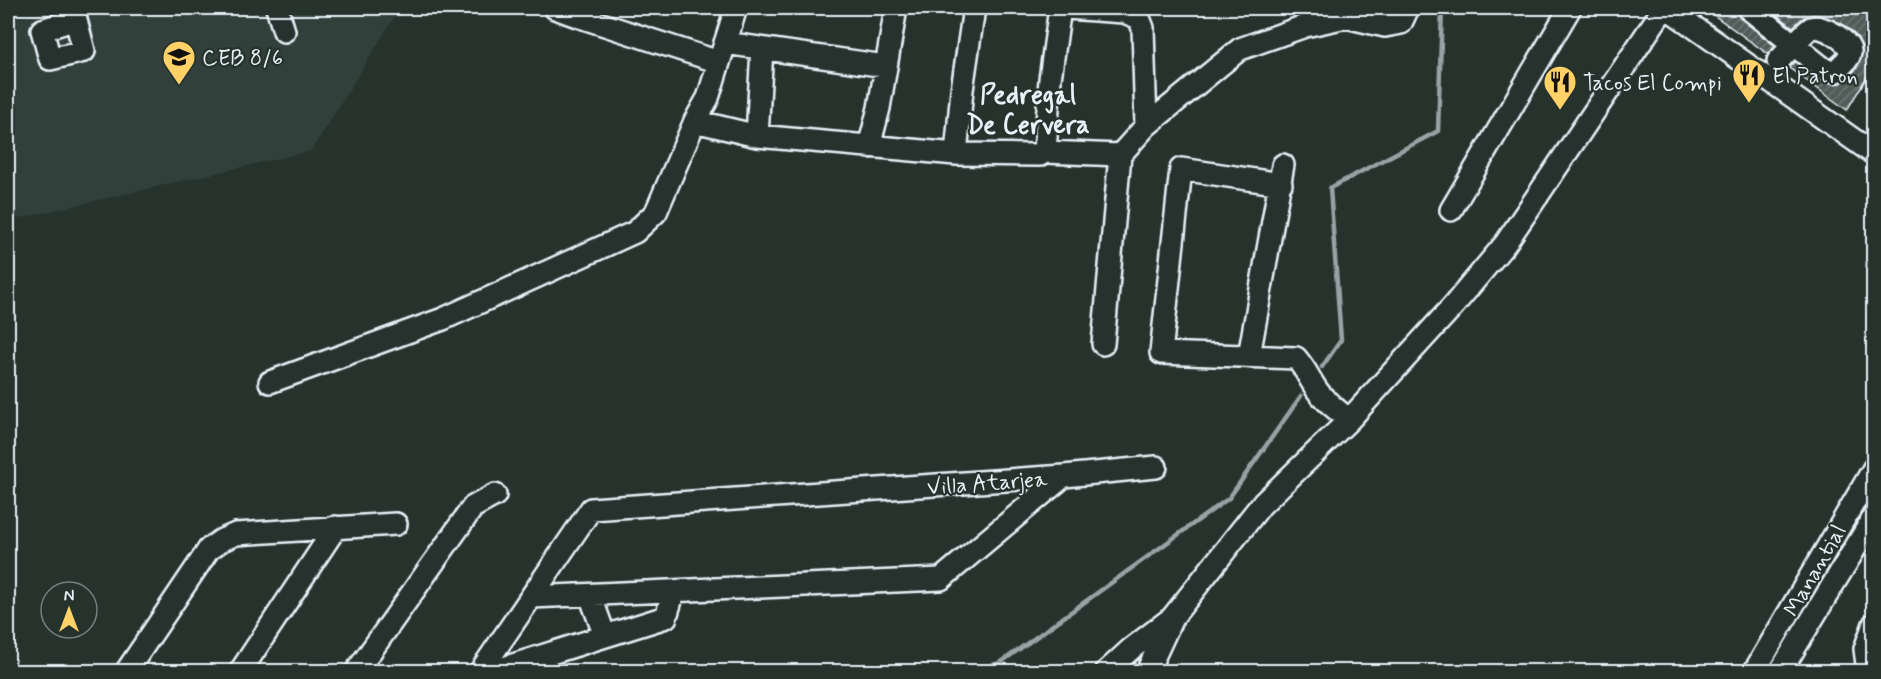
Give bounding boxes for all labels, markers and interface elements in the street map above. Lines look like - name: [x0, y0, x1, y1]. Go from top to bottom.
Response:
- school or university icon: CEB 8/6: [161, 39, 197, 86]
- place label: CEB 8/6: [202, 45, 283, 73]
- restaurant icon: El Patron: [1731, 57, 1767, 104]
- place label: El Patron: [1772, 63, 1858, 91]
- restaurant icon: Tacos El Compi: [1542, 64, 1578, 111]
- place label: Tacos El Compi: [1583, 70, 1722, 98]
- district label: Pedregal De Cervera: [966, 79, 1090, 143]
- street label: Villa Atarjea: [926, 466, 1049, 502]
- street label: Manantial: [1778, 520, 1853, 622]
- north arrow: [39, 580, 99, 640]
- text: N: [64, 586, 74, 607]

